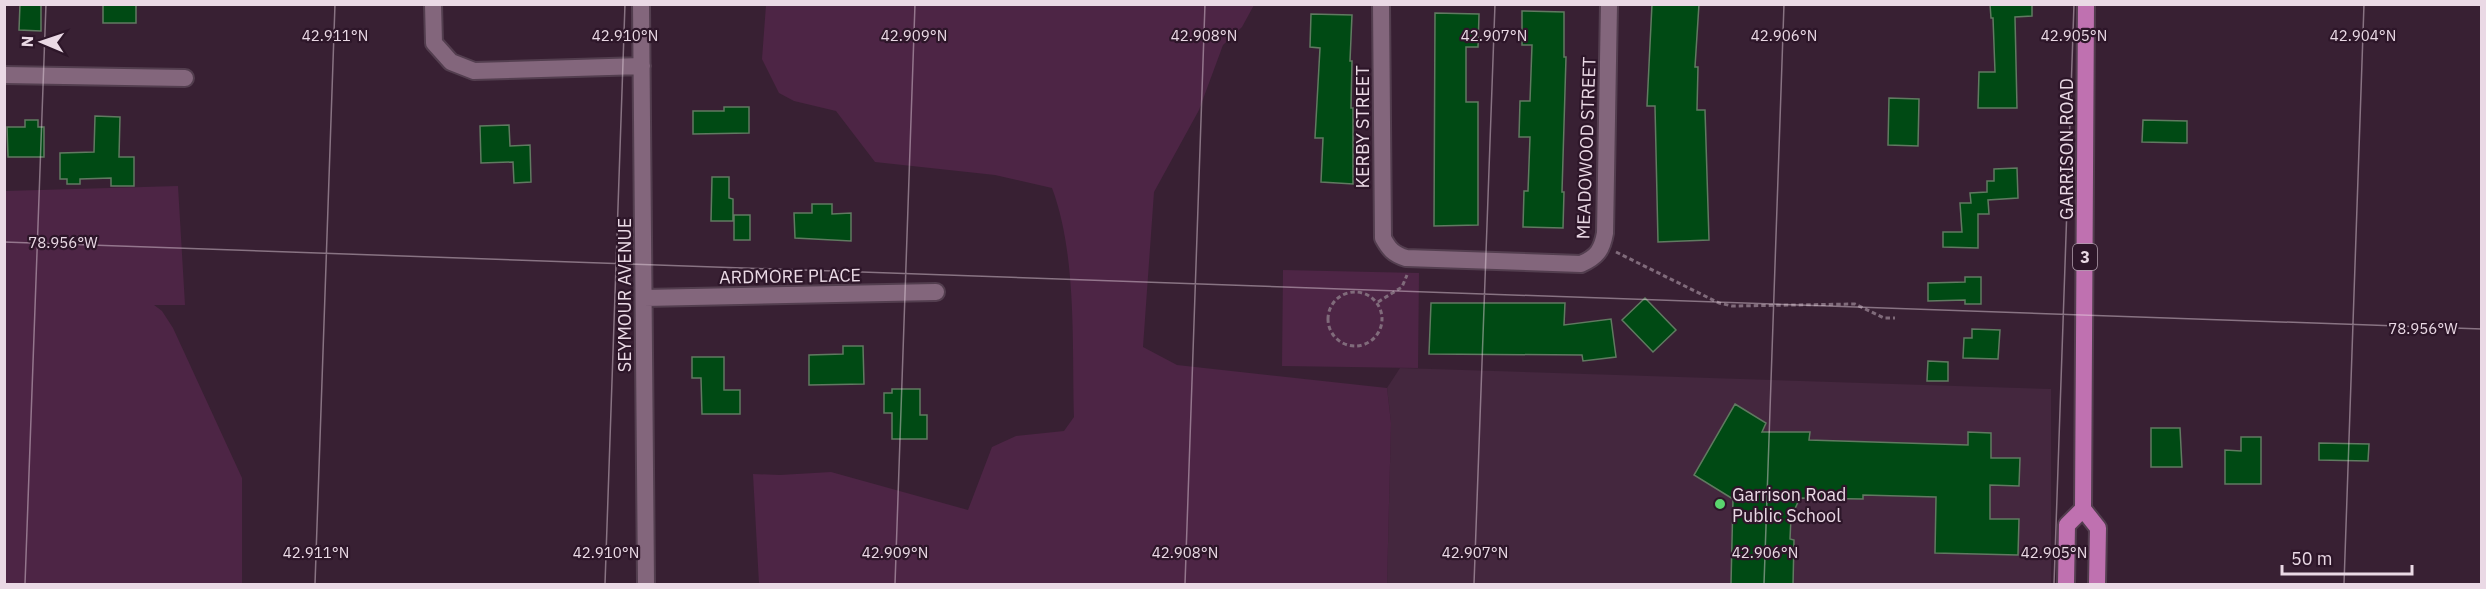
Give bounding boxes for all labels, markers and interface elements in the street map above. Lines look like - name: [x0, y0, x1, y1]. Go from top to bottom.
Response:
- north arrow: [12, 12, 72, 72]
- text: 42.911°N: [302, 26, 368, 45]
- text: 42.910°N: [592, 26, 658, 45]
- text: 42.909°N: [881, 26, 947, 45]
- text: 42.908°N: [1171, 26, 1237, 45]
- text: 42.907°N: [1461, 26, 1527, 45]
- text: 42.906°N: [1751, 26, 1817, 45]
- text: 42.905°N: [2041, 26, 2107, 45]
- text: 42.904°N: [2330, 26, 2396, 45]
- text: N: [17, 35, 37, 48]
- street label: MEADOWOOD STREET: [1571, 56, 1601, 240]
- street label: KERBY STREET: [1351, 66, 1374, 188]
- street label: GARRISON ROAD: [2055, 78, 2078, 220]
- street label: SEYMOUR AVENUE: [613, 218, 636, 372]
- text: 78.956°W: [28, 233, 98, 252]
- road number: 3: [2073, 244, 2097, 270]
- street label: ARDMORE PLACE: [719, 263, 861, 289]
- text: 78.956°W: [2388, 319, 2458, 338]
- place label: Garrison Road Public School: [1732, 483, 1847, 527]
- marker: Garrison Road Public School: [1713, 497, 1727, 511]
- scale bar: [2282, 538, 2412, 576]
- text: 42.911°N: [283, 543, 349, 562]
- text: 42.910°N: [573, 543, 639, 562]
- text: 42.909°N: [862, 543, 928, 562]
- text: 42.908°N: [1152, 543, 1218, 562]
- text: 42.907°N: [1442, 543, 1508, 562]
- text: 42.906°N: [1732, 543, 1798, 562]
- text: 42.905°N: [2021, 543, 2087, 562]
- text: 50 m: [2291, 547, 2333, 570]

